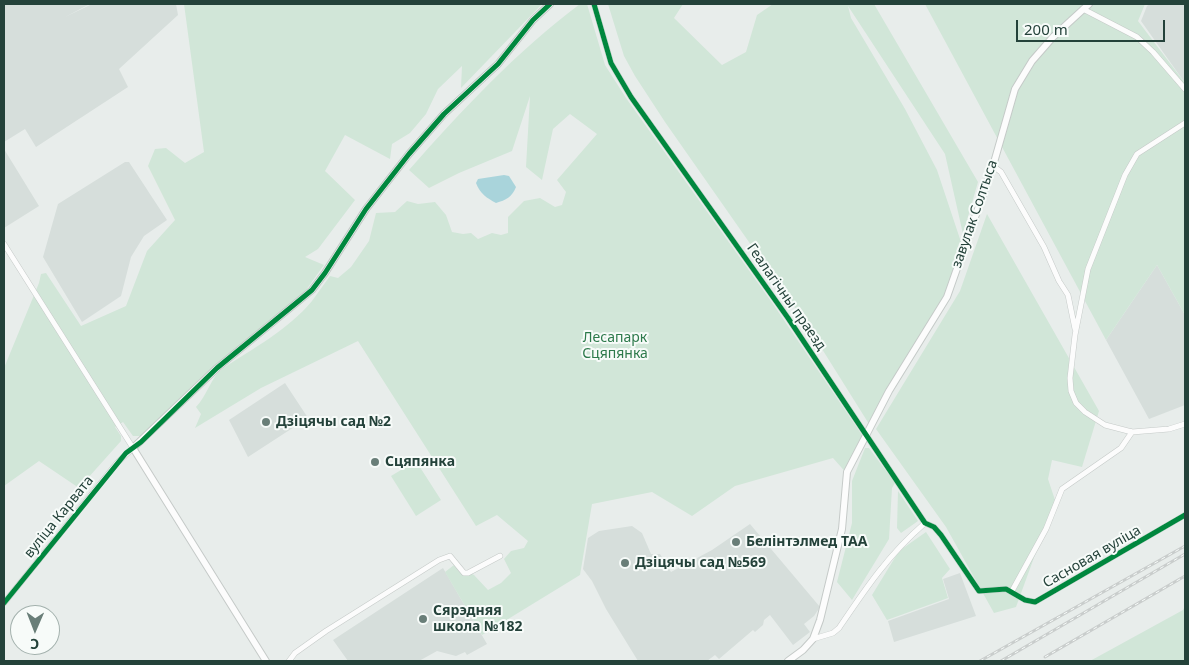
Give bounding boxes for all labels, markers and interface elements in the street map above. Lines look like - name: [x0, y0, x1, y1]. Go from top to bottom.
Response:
- scale bar: [1019, 10, 1168, 42]
- text: 200 m: [1024, 19, 1068, 39]
- street label: завулак Солтыса: [949, 158, 1001, 270]
- street label: Геалагічны праезд: [743, 240, 829, 354]
- park label: Лесапарк Сцяпянка: [582, 330, 648, 362]
- place label: Дзіцячы сад №2: [276, 414, 391, 430]
- marker: Дзіцячы сад №2: [260, 416, 272, 428]
- place label: Сцяпянка: [385, 454, 455, 470]
- marker: Сцяпянка: [369, 456, 381, 468]
- street label: вуліца Карвата: [21, 473, 97, 561]
- street label: Сасновая вуліца: [1040, 522, 1144, 592]
- place label: Белінтэлмед ТАА: [746, 534, 867, 550]
- marker: Белінтэлмед ТАА: [730, 536, 742, 548]
- place label: Дзіцячы сад №569: [635, 555, 766, 571]
- marker: Дзіцячы сад №569: [619, 557, 631, 569]
- place label: Сярэдняя школа №182: [433, 603, 523, 636]
- north arrow: [10, 605, 60, 655]
- marker: Сярэдняя школа №182: [417, 613, 429, 625]
- text: С: [30, 635, 39, 654]

